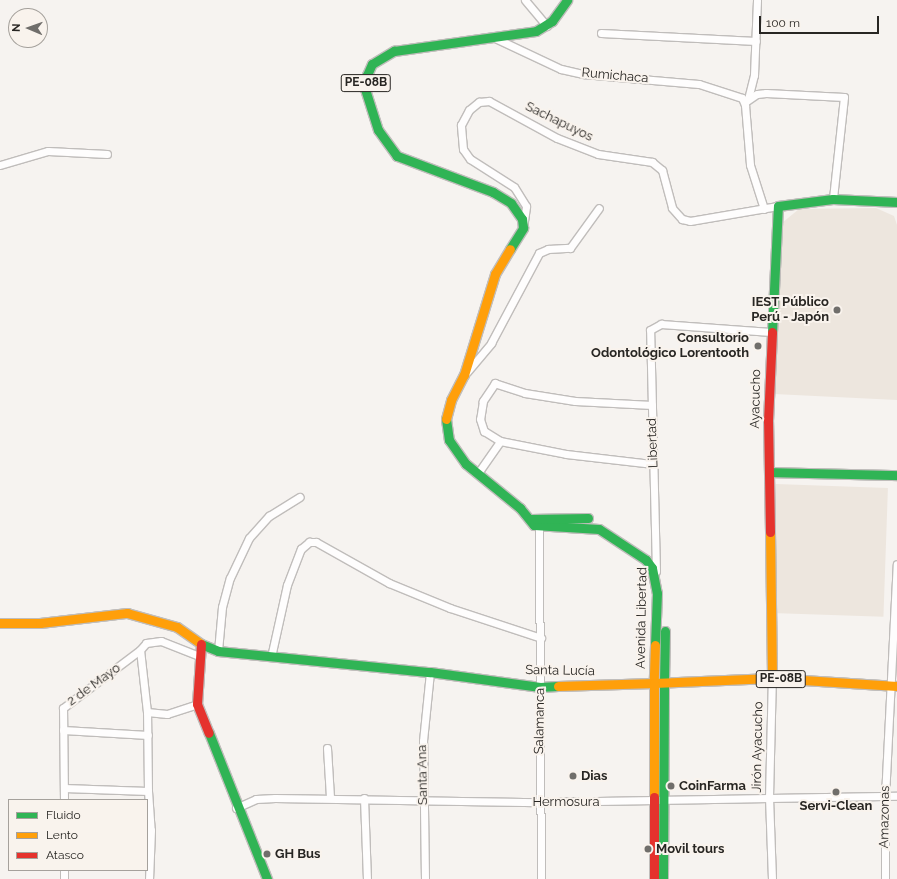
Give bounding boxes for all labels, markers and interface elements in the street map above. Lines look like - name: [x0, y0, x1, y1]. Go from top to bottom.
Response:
- north arrow: [8, 8, 48, 48]
- scale bar: [761, 8, 881, 34]
- text: 100 m: [766, 16, 800, 30]
- text: N: [10, 23, 23, 32]
- street label: Rumichaca: [581, 65, 649, 87]
- road number: PE-08B: [340, 73, 392, 93]
- street label: Sachapuyos: [523, 99, 595, 145]
- place label: IEST Público Perú - Japón: [751, 295, 829, 326]
- marker: IEST Público Perú - Japón: [832, 305, 842, 315]
- place label: Consultorio Odontológico Lorentooth: [591, 331, 749, 362]
- marker: Consultorio Odontológico Lorentooth: [752, 340, 764, 352]
- street label: Ayacucho: [748, 369, 764, 429]
- street label: Libertad: [644, 418, 662, 468]
- street label: Avenida Libertad: [633, 567, 651, 669]
- street label: 2 de Mayo: [64, 661, 124, 709]
- street label: Santa Lucía: [525, 663, 595, 679]
- road number: PE-08B: [755, 669, 807, 689]
- street label: Salamanca: [532, 688, 548, 754]
- street label: Jirón Ayacucho: [749, 701, 767, 793]
- street label: Santa Ana: [415, 745, 431, 805]
- place label: Dias: [581, 768, 607, 784]
- marker: Dias: [568, 771, 578, 781]
- place label: CoinFarma: [679, 778, 746, 794]
- marker: CoinFarma: [666, 781, 676, 791]
- street label: Amazonas: [877, 785, 893, 849]
- marker: Servi-Clean: [831, 787, 841, 797]
- street label: Hermosura: [533, 794, 599, 810]
- place label: Servi-Clean: [800, 798, 872, 814]
- legend: [8, 799, 148, 871]
- text: Fluido: [46, 808, 81, 822]
- text: Lento: [46, 828, 78, 842]
- place label: Movil tours: [656, 841, 725, 857]
- marker: Movil tours: [643, 844, 653, 854]
- place label: GH Bus: [275, 846, 320, 862]
- text: Atasco: [46, 848, 84, 862]
- marker: GH Bus: [262, 849, 272, 859]

